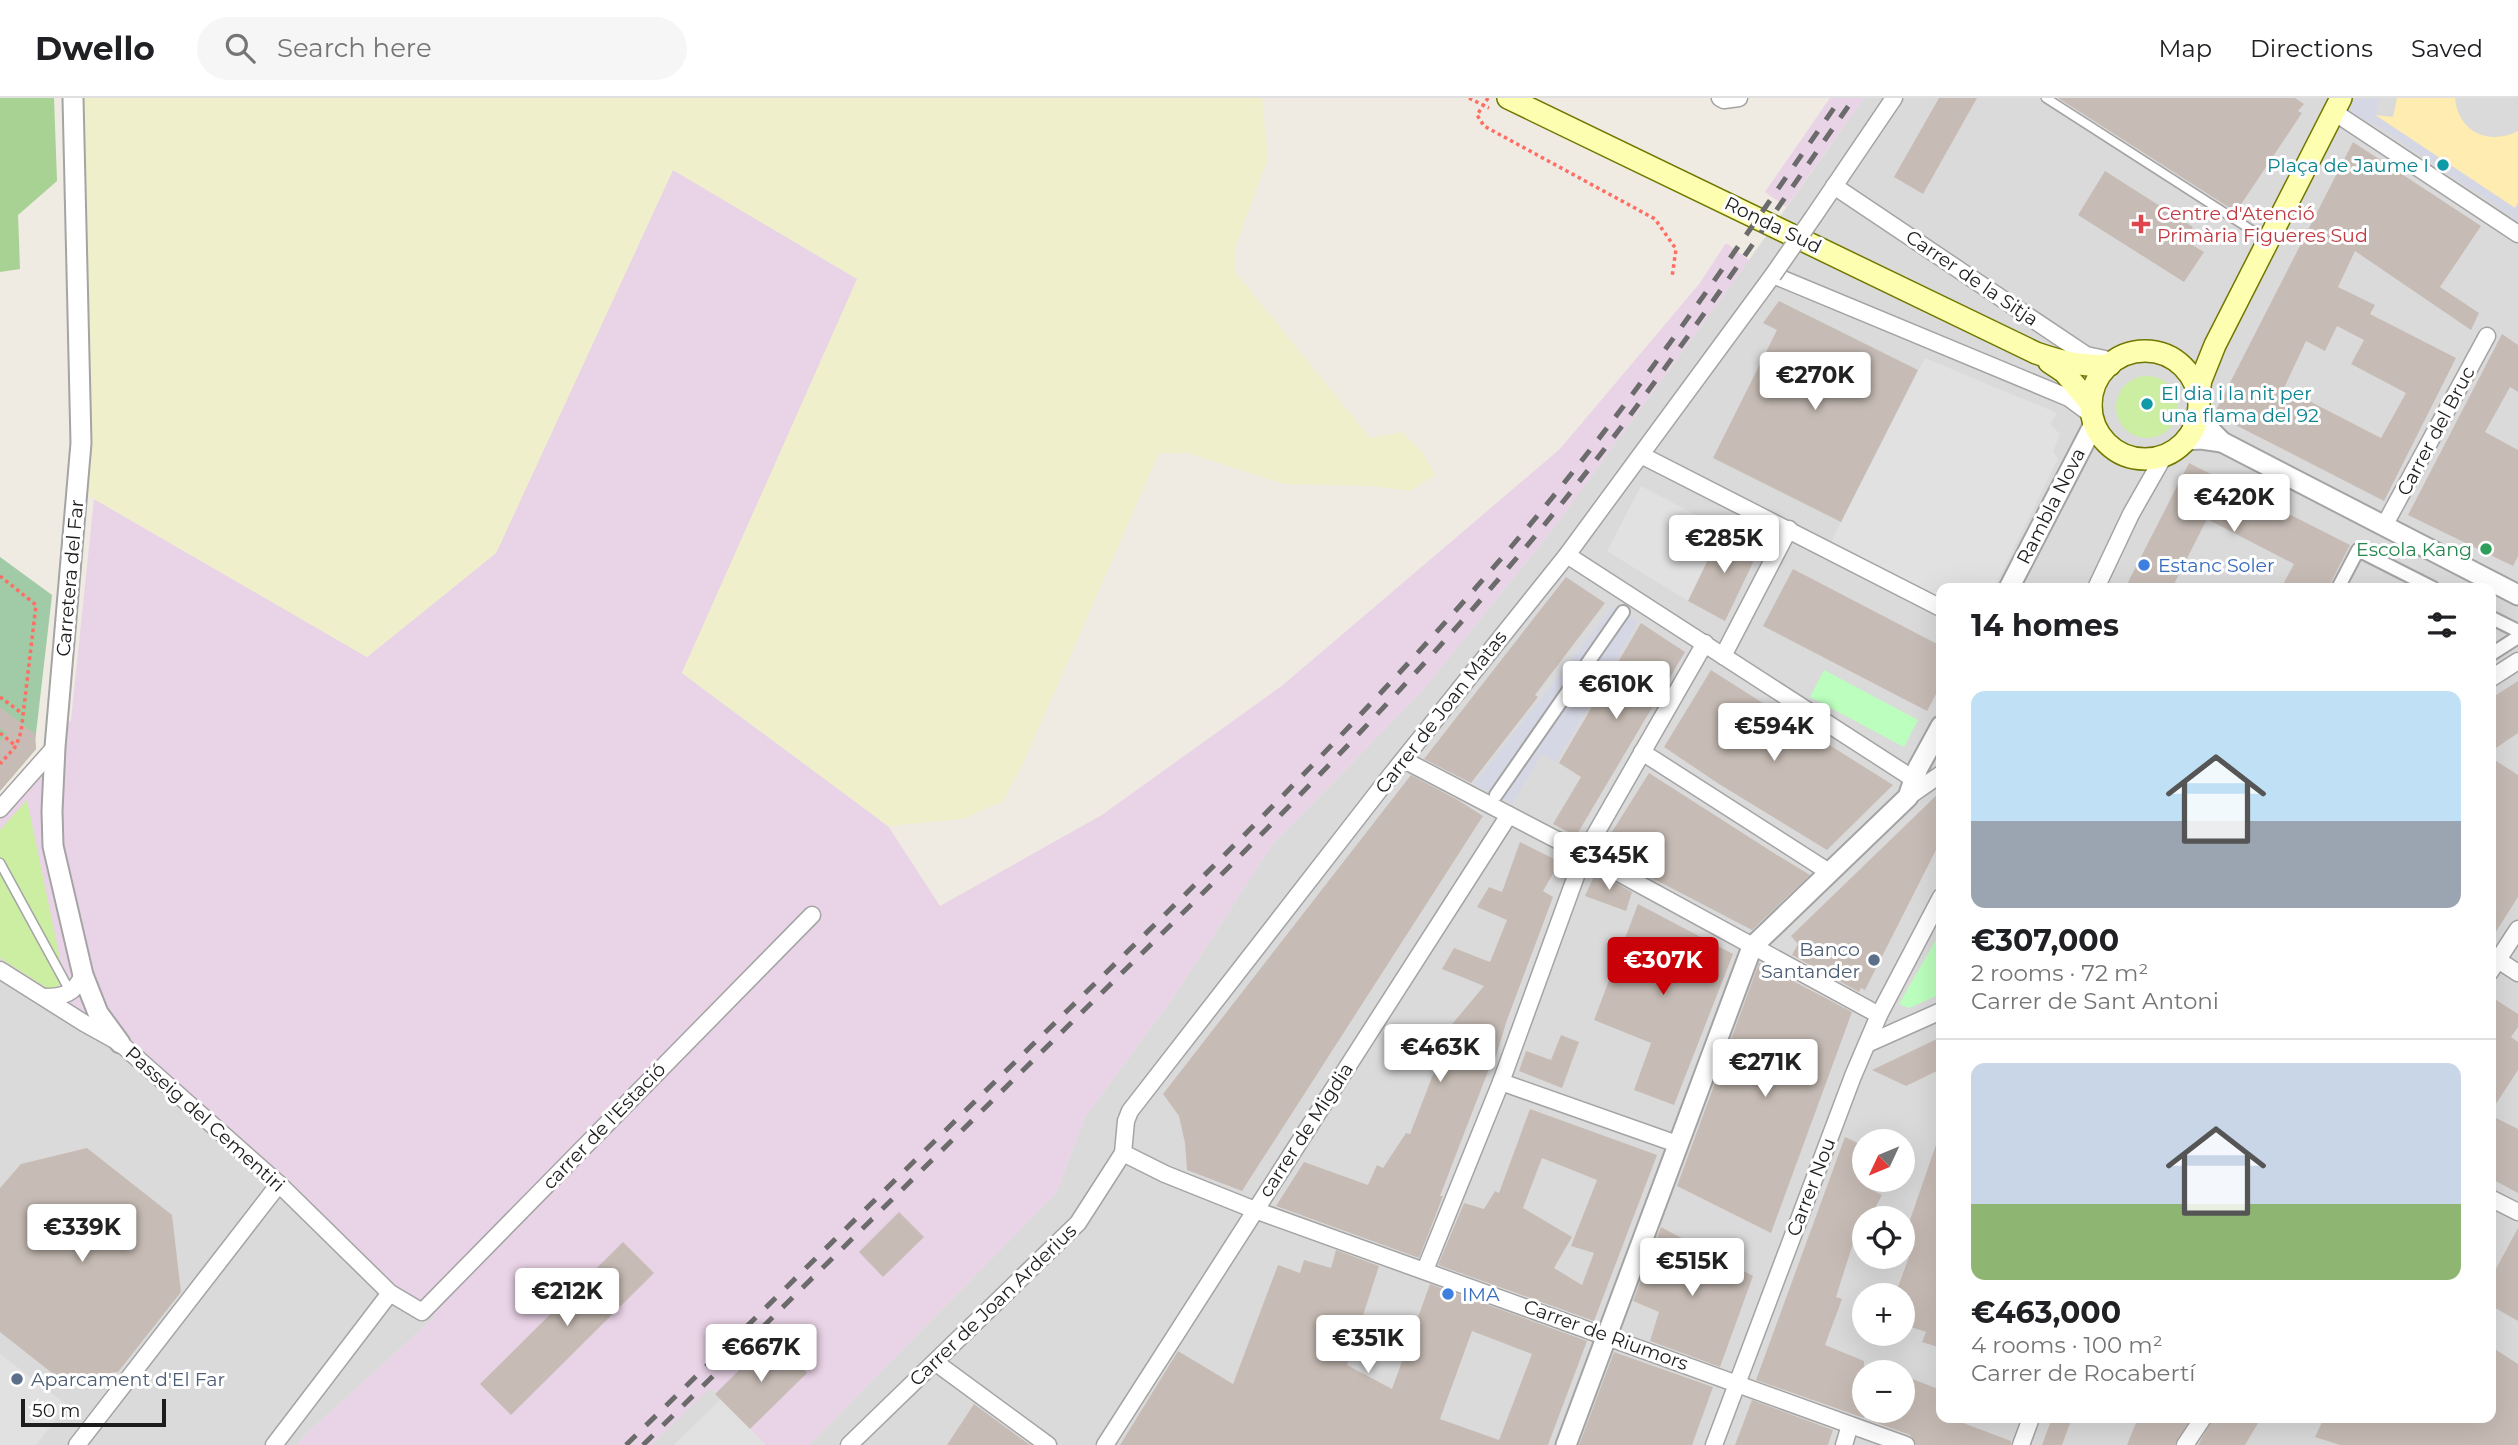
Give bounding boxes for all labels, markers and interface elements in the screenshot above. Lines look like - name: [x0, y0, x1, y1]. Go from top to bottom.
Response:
- search box: [197, 17, 687, 80]
- text: Dwello: [35, 28, 155, 68]
- icon: search: [221, 29, 259, 67]
- text: Search here: [277, 32, 432, 64]
- text: Map: [2159, 34, 2212, 63]
- text: Directions: [2250, 34, 2373, 63]
- text: Saved: [2411, 34, 2483, 63]
- place label: Plaça de Jaume I: [2267, 154, 2429, 177]
- marker: Plaça de Jaume I: [2435, 157, 2451, 173]
- street label: Ronda Sud: [1721, 192, 1825, 258]
- place label: Centre d'Atenció Primària Figueres Sud: [2157, 202, 2368, 247]
- marker: Centre d'Atenció Primària Figueres Sud: [2131, 214, 2151, 234]
- street label: Carrer de la Sitja: [1901, 225, 2043, 331]
- pin: €270K: [1766, 352, 1864, 412]
- text: €270K: [1776, 361, 1854, 389]
- street label: Carrer del Bruc: [2392, 362, 2480, 500]
- place label: El dia i la nit per una flama del 92: [2161, 382, 2319, 427]
- marker: El dia i la nit per una flama del 92: [2139, 396, 2155, 412]
- street label: Rambla Nova: [2012, 444, 2090, 568]
- pin: €420K: [2185, 474, 2283, 534]
- text: €420K: [2194, 483, 2274, 511]
- street label: Carretera del Far: [52, 498, 88, 658]
- pin: €285K: [1675, 516, 1773, 575]
- text: €285K: [1685, 524, 1763, 552]
- place label: Escola Kang: [2356, 538, 2472, 561]
- marker: Escola Kang: [2478, 541, 2494, 557]
- place label: Estanc Soler: [2158, 554, 2275, 577]
- marker: Estanc Soler: [2136, 557, 2152, 573]
- icon: filters: [2423, 606, 2461, 644]
- text: 14 homes: [1971, 607, 2119, 644]
- street label: Carrer de Joan Matas: [1370, 626, 1512, 798]
- pin: €610K: [1567, 662, 1665, 721]
- text: €610K: [1579, 670, 1653, 698]
- pin: €594K: [1725, 704, 1823, 763]
- text: €594K: [1734, 712, 1814, 740]
- icon: home: [2153, 736, 2279, 862]
- pin: €345K: [1560, 832, 1658, 892]
- text: €345K: [1570, 841, 1648, 869]
- text: €307,000: [1971, 922, 2119, 959]
- pin: €307K: [1614, 937, 1712, 997]
- place label: Banco Santander: [1761, 938, 1860, 983]
- text: €307K: [1623, 946, 1703, 974]
- marker: Banco Santander: [1866, 952, 1882, 968]
- text: 2 rooms · 72 m²: [1971, 959, 2148, 987]
- text: Carrer de Sant Antoni: [1971, 987, 2219, 1015]
- pin: €463K: [1391, 1024, 1489, 1084]
- text: €463K: [1400, 1033, 1480, 1061]
- pin: €271K: [1716, 1040, 1814, 1099]
- street label: Passeig del Cementiri: [121, 1041, 289, 1197]
- text: €271K: [1729, 1048, 1801, 1076]
- street label: carrer de l'Estació: [538, 1058, 670, 1194]
- street label: carrer de Migdia: [1254, 1058, 1358, 1202]
- icon: home: [2153, 1108, 2279, 1234]
- north arrow: [1852, 1129, 1914, 1192]
- map controls: [1852, 1129, 1915, 1423]
- street label: Carrer Nou: [1782, 1135, 1840, 1239]
- pin: €339K: [33, 1204, 131, 1264]
- button: locate: [1852, 1206, 1915, 1269]
- text: €339K: [43, 1213, 121, 1241]
- street label: Carrer de Joan Arderius: [905, 1219, 1081, 1391]
- pin: €515K: [1643, 1238, 1741, 1298]
- text: €515K: [1656, 1247, 1728, 1275]
- pin: €212K: [518, 1268, 616, 1328]
- text: €212K: [531, 1277, 603, 1305]
- place label: IMA: [1462, 1283, 1500, 1306]
- button: +: [1852, 1283, 1915, 1346]
- marker: IMA: [1440, 1286, 1456, 1302]
- text: €463,000: [1971, 1294, 2121, 1331]
- street label: Carrer de Riumors: [1521, 1295, 1691, 1375]
- pin: €351K: [1319, 1316, 1417, 1375]
- pin: €667K: [712, 1324, 810, 1384]
- text: €351K: [1332, 1324, 1404, 1352]
- text: 4 rooms · 100 m²: [1971, 1331, 2163, 1359]
- text: €667K: [722, 1333, 800, 1361]
- text: Carrer de Rocabertí: [1971, 1359, 2195, 1387]
- button: −: [1852, 1360, 1915, 1423]
- place label: Aparcament d'El Far: [31, 1368, 225, 1391]
- marker: Aparcament d'El Far: [9, 1371, 25, 1387]
- scale bar: [21, 1396, 166, 1428]
- text: 50 m: [32, 1399, 80, 1422]

